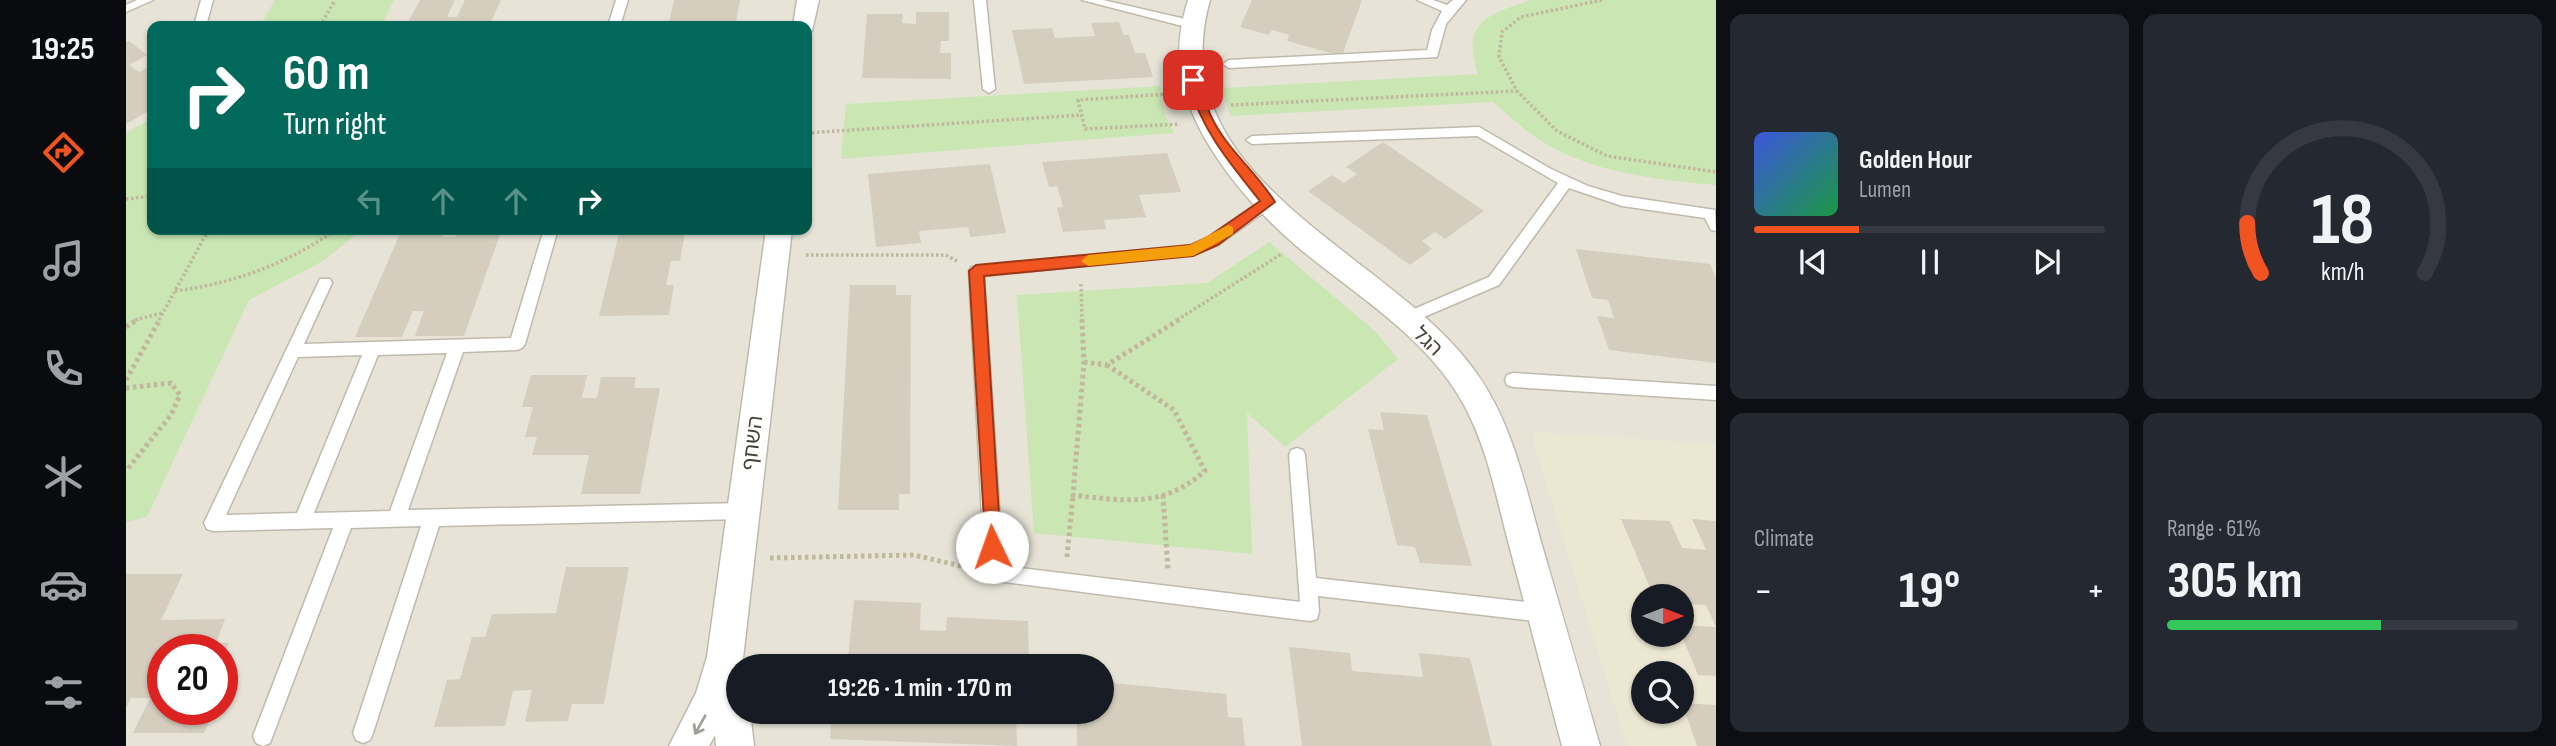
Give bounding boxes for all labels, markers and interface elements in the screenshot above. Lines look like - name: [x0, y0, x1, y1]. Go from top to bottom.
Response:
- text: 19:25: [32, 30, 94, 69]
- text: 60 m: [283, 45, 370, 104]
- icon: right: [168, 49, 259, 140]
- pin: [1163, 50, 1223, 110]
- icon: arrive: [1174, 61, 1212, 99]
- text: Turn right: [283, 105, 387, 144]
- icon: directions: [39, 128, 88, 177]
- text: Golden Hour: [1859, 145, 1972, 176]
- text: Lumen: [1859, 176, 1911, 204]
- text: 18: [2311, 177, 2374, 265]
- icon: left: [351, 182, 389, 220]
- icon: ahead: [424, 182, 462, 220]
- icon: ahead: [497, 182, 535, 220]
- icon: right: [570, 182, 608, 220]
- icon: music: [39, 236, 88, 285]
- icon: previous: [1794, 243, 1832, 281]
- icon: pause: [1911, 243, 1949, 281]
- icon: next: [2028, 243, 2066, 281]
- text: km/h: [2321, 257, 2364, 288]
- street label: הגל: [1408, 321, 1448, 361]
- icon: phone: [39, 344, 88, 393]
- street label: השחף: [737, 414, 768, 472]
- icon: climate: [39, 452, 88, 501]
- position arrow: [955, 510, 1029, 584]
- text: Range · 61%: [2167, 515, 2261, 543]
- text: Climate: [1754, 525, 1814, 553]
- text: 305 km: [2167, 550, 2302, 613]
- icon: car: [39, 560, 88, 609]
- text: 19°: [1899, 560, 1960, 623]
- text: −: [1754, 569, 1773, 614]
- text: +: [2086, 569, 2105, 614]
- north arrow: [1631, 584, 1694, 648]
- map controls: [1631, 584, 1694, 724]
- speed limit sign: 20: [147, 634, 238, 725]
- button: search: [1631, 661, 1694, 724]
- icon: filters: [39, 668, 88, 717]
- text: 19:26 · 1 min · 170 m: [828, 673, 1012, 704]
- one-way arrow: [693, 714, 706, 735]

